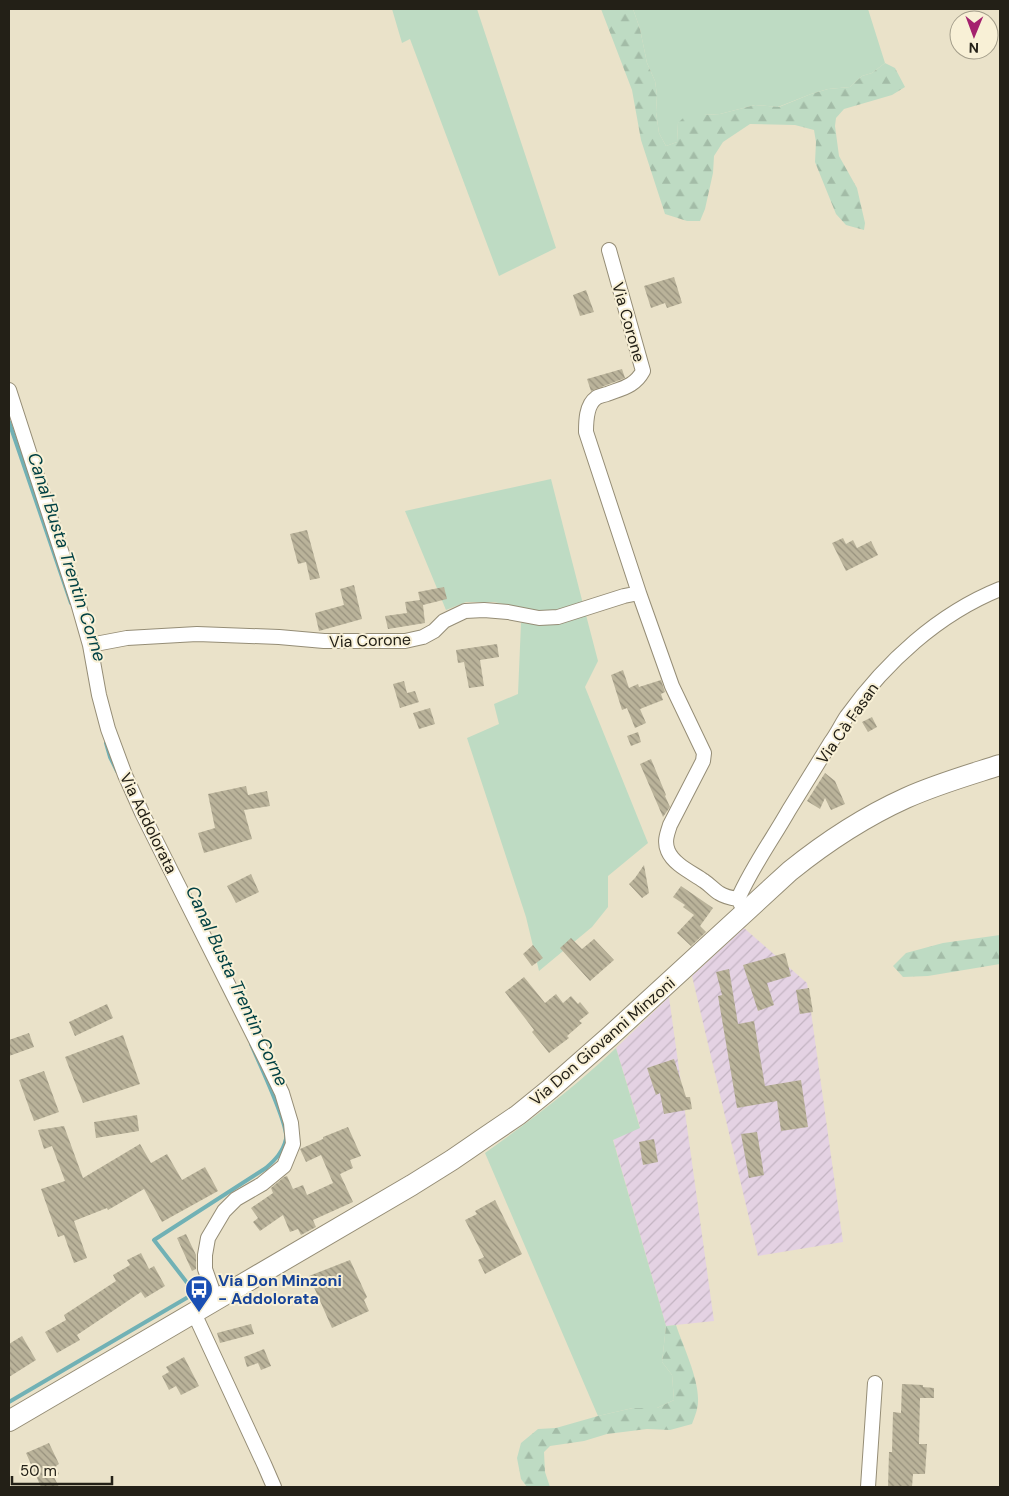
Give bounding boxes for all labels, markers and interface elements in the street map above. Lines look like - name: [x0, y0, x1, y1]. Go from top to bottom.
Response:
- north arrow: [949, 10, 999, 60]
- text: N: [969, 39, 979, 57]
- street label: Via Corone: [607, 280, 650, 364]
- water label: Canal Busta Trentin Corne: [22, 449, 112, 665]
- street label: Via Corone: [329, 629, 411, 652]
- street label: Via Cà Fasan: [812, 679, 883, 768]
- street label: Via Addolorata: [115, 769, 182, 877]
- water label: Canal Busta Trentin Corne: [180, 882, 294, 1090]
- street label: Via Don Giovanni Minzoni: [525, 972, 679, 1110]
- place label: Via Don Minzoni - Addolorata: [218, 1270, 342, 1309]
- bus stop icon: Via Don Minzoni - Addolorata: [184, 1274, 214, 1313]
- scale bar: [12, 1454, 112, 1486]
- text: 50 m: [20, 1461, 57, 1481]

